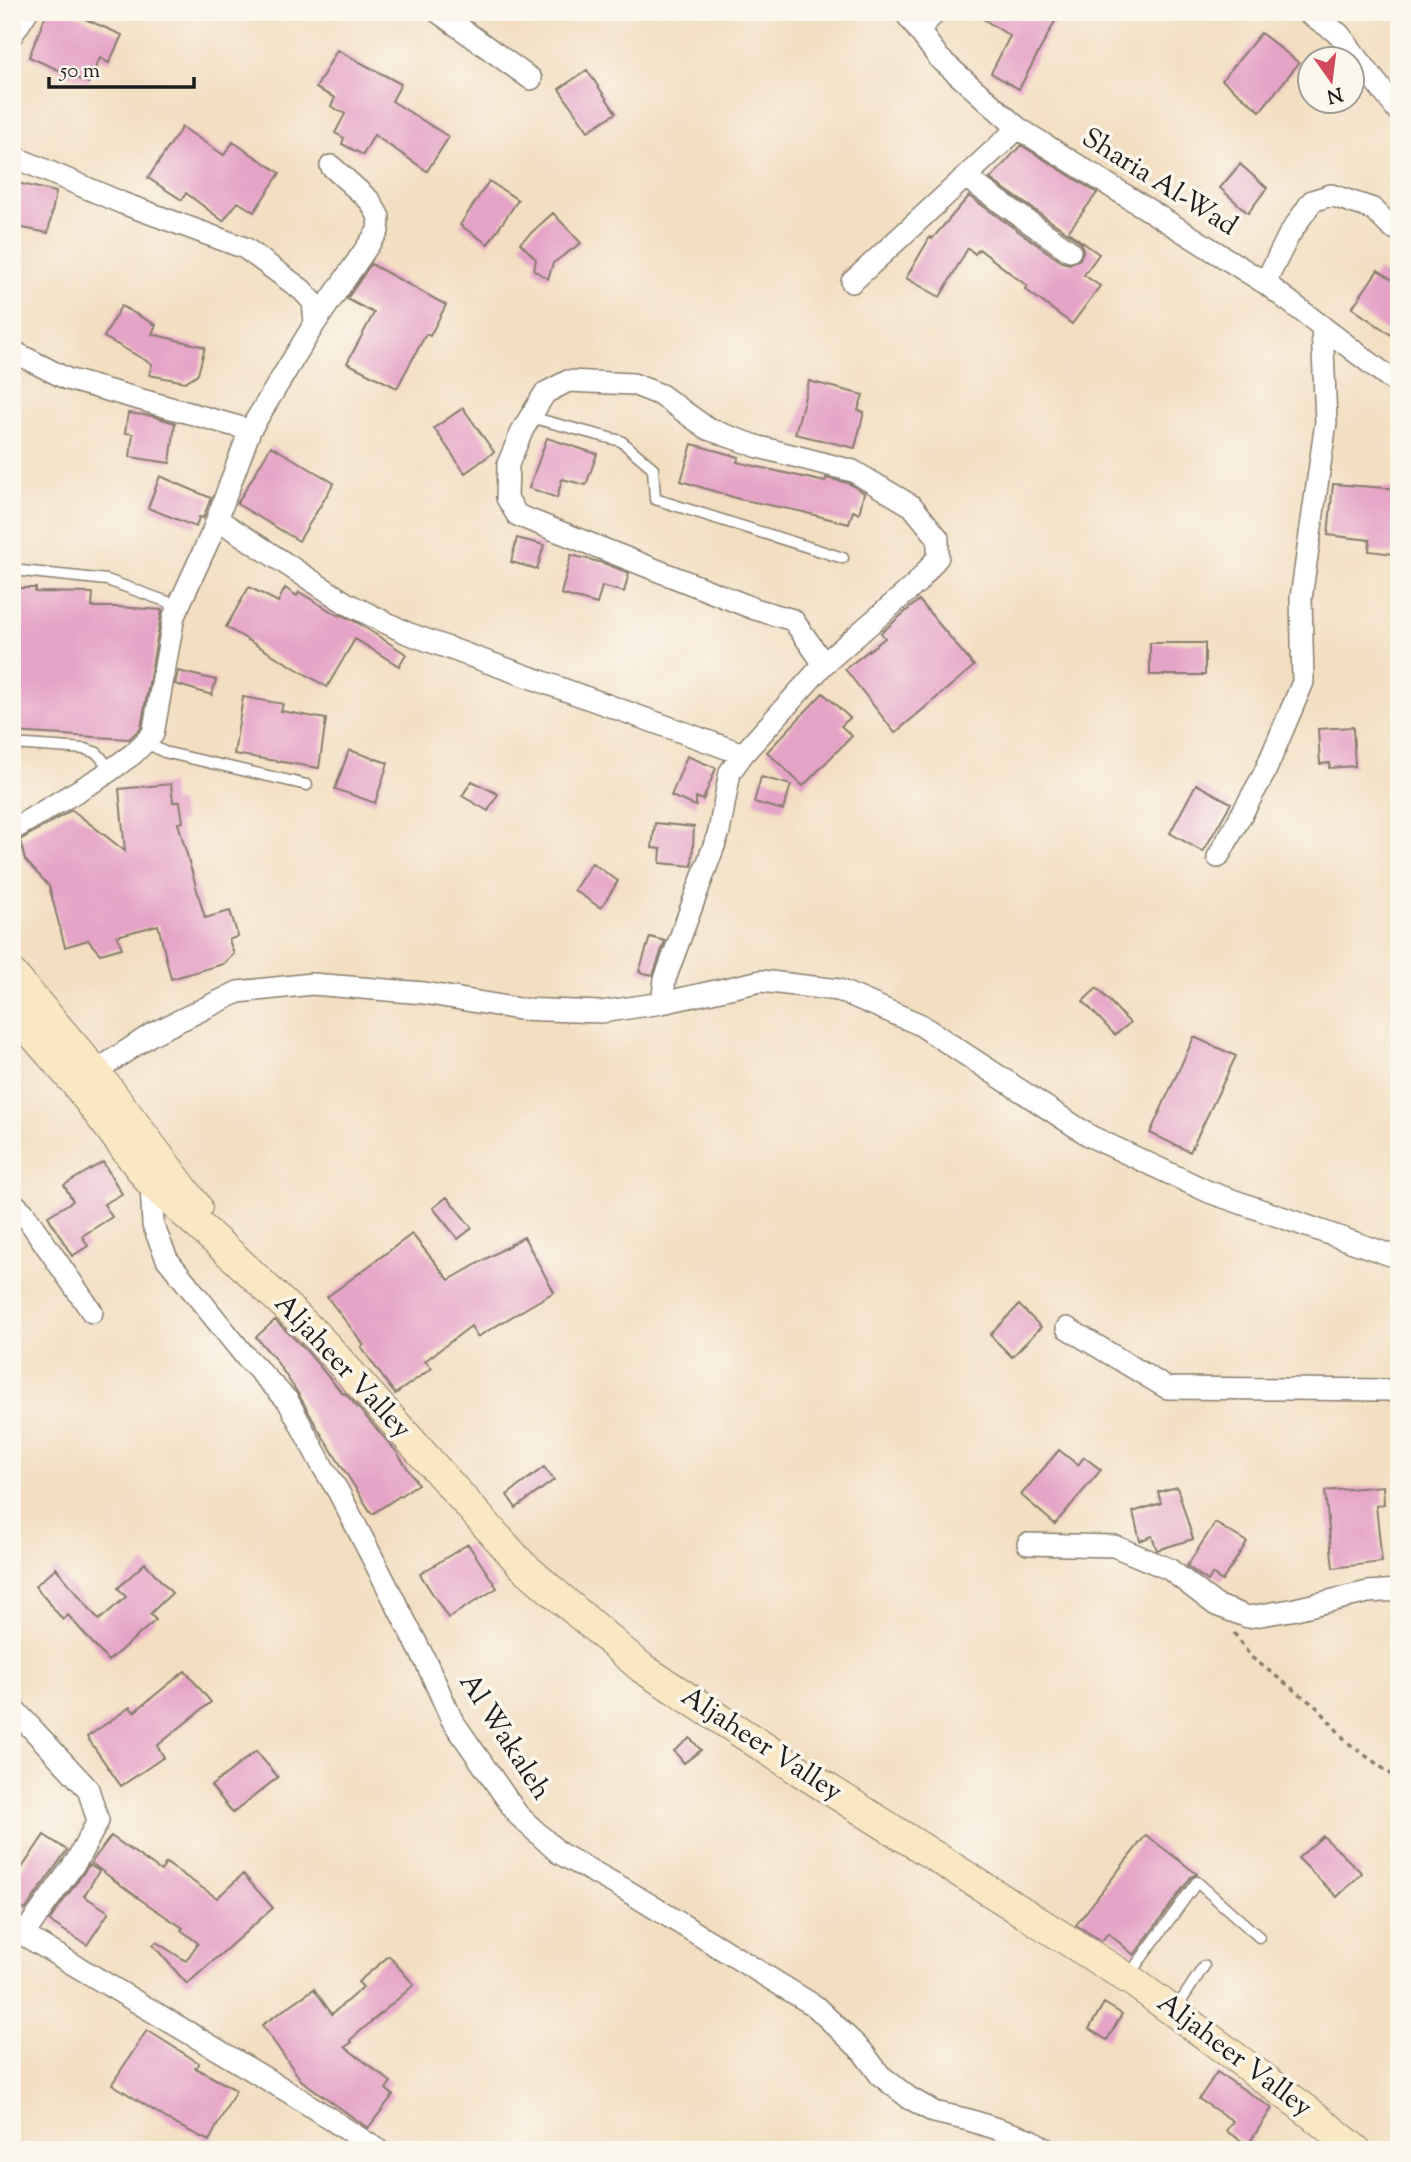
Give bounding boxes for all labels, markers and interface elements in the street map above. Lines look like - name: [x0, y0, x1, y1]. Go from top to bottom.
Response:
- scale bar: [49, 46, 194, 90]
- north arrow: [1296, 46, 1366, 116]
- text: 50 m: [59, 57, 100, 87]
- text: N: [1324, 79, 1345, 109]
- street label: Sharia Al-Wad: [1073, 119, 1245, 247]
- street label: Aljaheer Valley: [264, 1286, 420, 1449]
- street label: Al Wakaleh: [448, 1666, 560, 1808]
- street label: Aljaheer Valley: [672, 1678, 850, 1812]
- street label: Aljaheer Valley: [1148, 1984, 1320, 2128]

